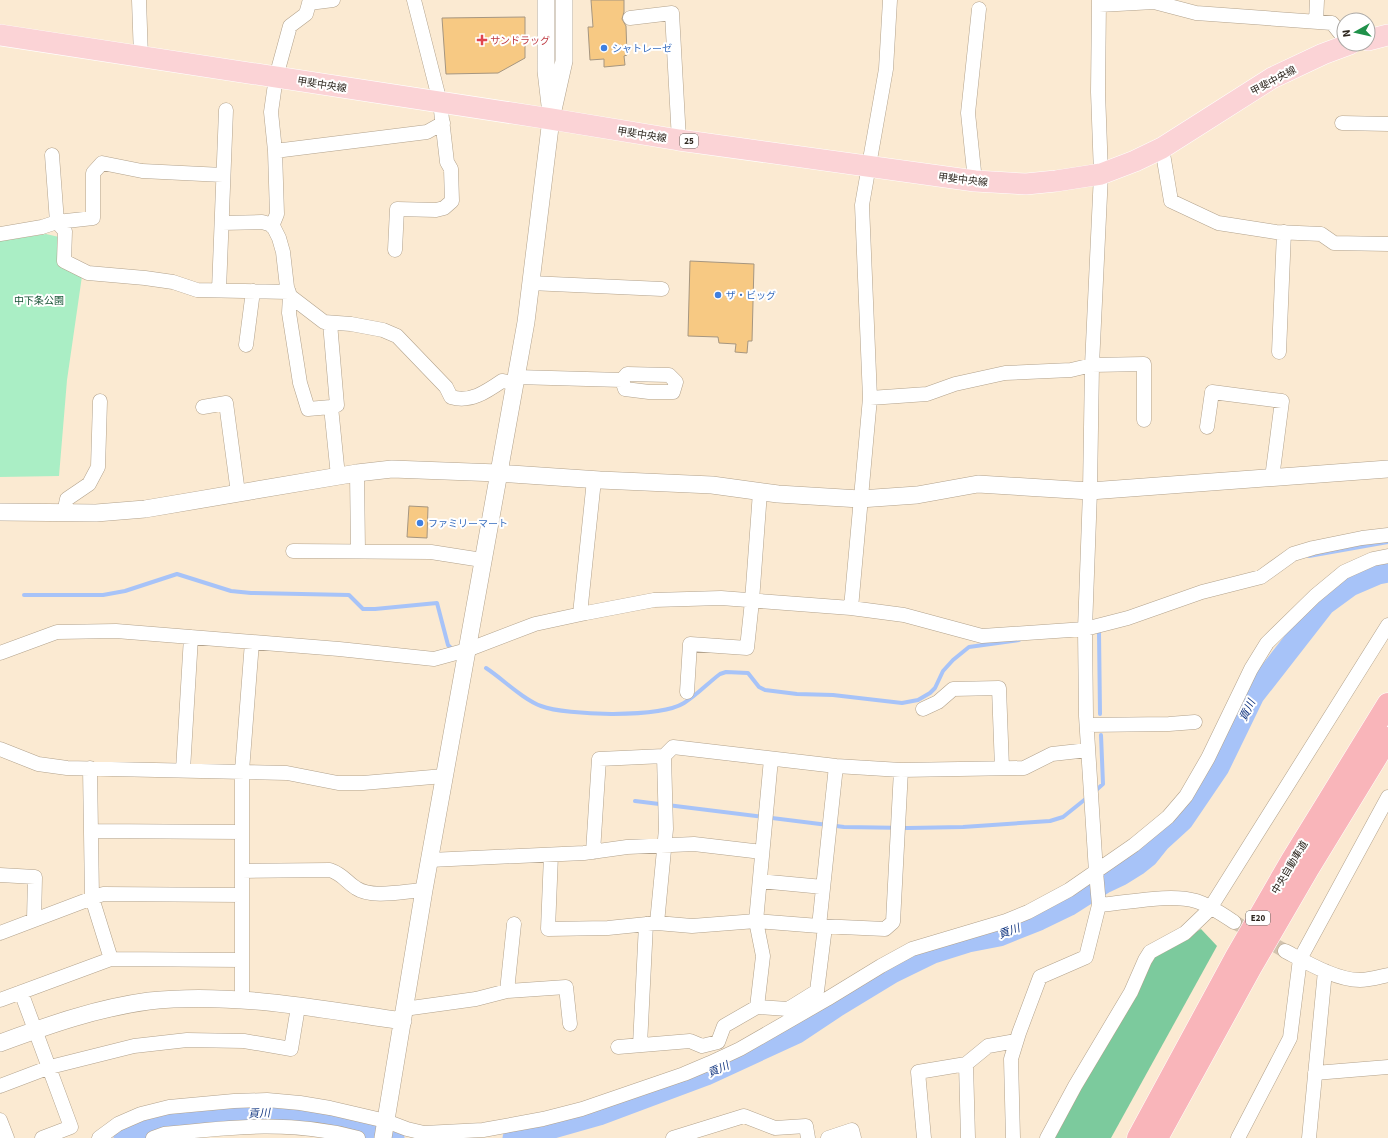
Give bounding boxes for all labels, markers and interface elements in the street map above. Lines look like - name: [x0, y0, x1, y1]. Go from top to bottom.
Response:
- north arrow: [1336, 12, 1376, 52]
- text: N: [1339, 29, 1355, 38]
- place label: サンドラッグ: [490, 34, 550, 48]
- marker: サンドラッグ: [477, 35, 487, 45]
- place label: シャトレーゼ: [612, 42, 672, 56]
- marker: シャトレーゼ: [599, 43, 609, 53]
- street label: 甲斐中央線: [1248, 63, 1299, 99]
- street label: 甲斐中央線: [296, 74, 348, 96]
- street label: 甲斐中央線: [616, 124, 668, 146]
- road number: 25: [680, 134, 698, 148]
- street label: 甲斐中央線: [937, 170, 989, 190]
- place label: ザ・ビッグ: [726, 289, 776, 303]
- marker: ザ・ビッグ: [713, 290, 723, 300]
- park label: 中下条公園: [14, 294, 64, 308]
- place label: ファミリーマート: [428, 517, 508, 531]
- marker: ファミリーマート: [415, 518, 425, 528]
- water label: 貢川: [1236, 696, 1259, 723]
- street label: 中央自動車道: [1268, 838, 1311, 897]
- road number: E20: [1246, 911, 1270, 925]
- water label: 貢川: [996, 920, 1023, 942]
- water label: 貢川: [705, 1058, 732, 1081]
- water label: 貢川: [248, 1105, 271, 1122]

